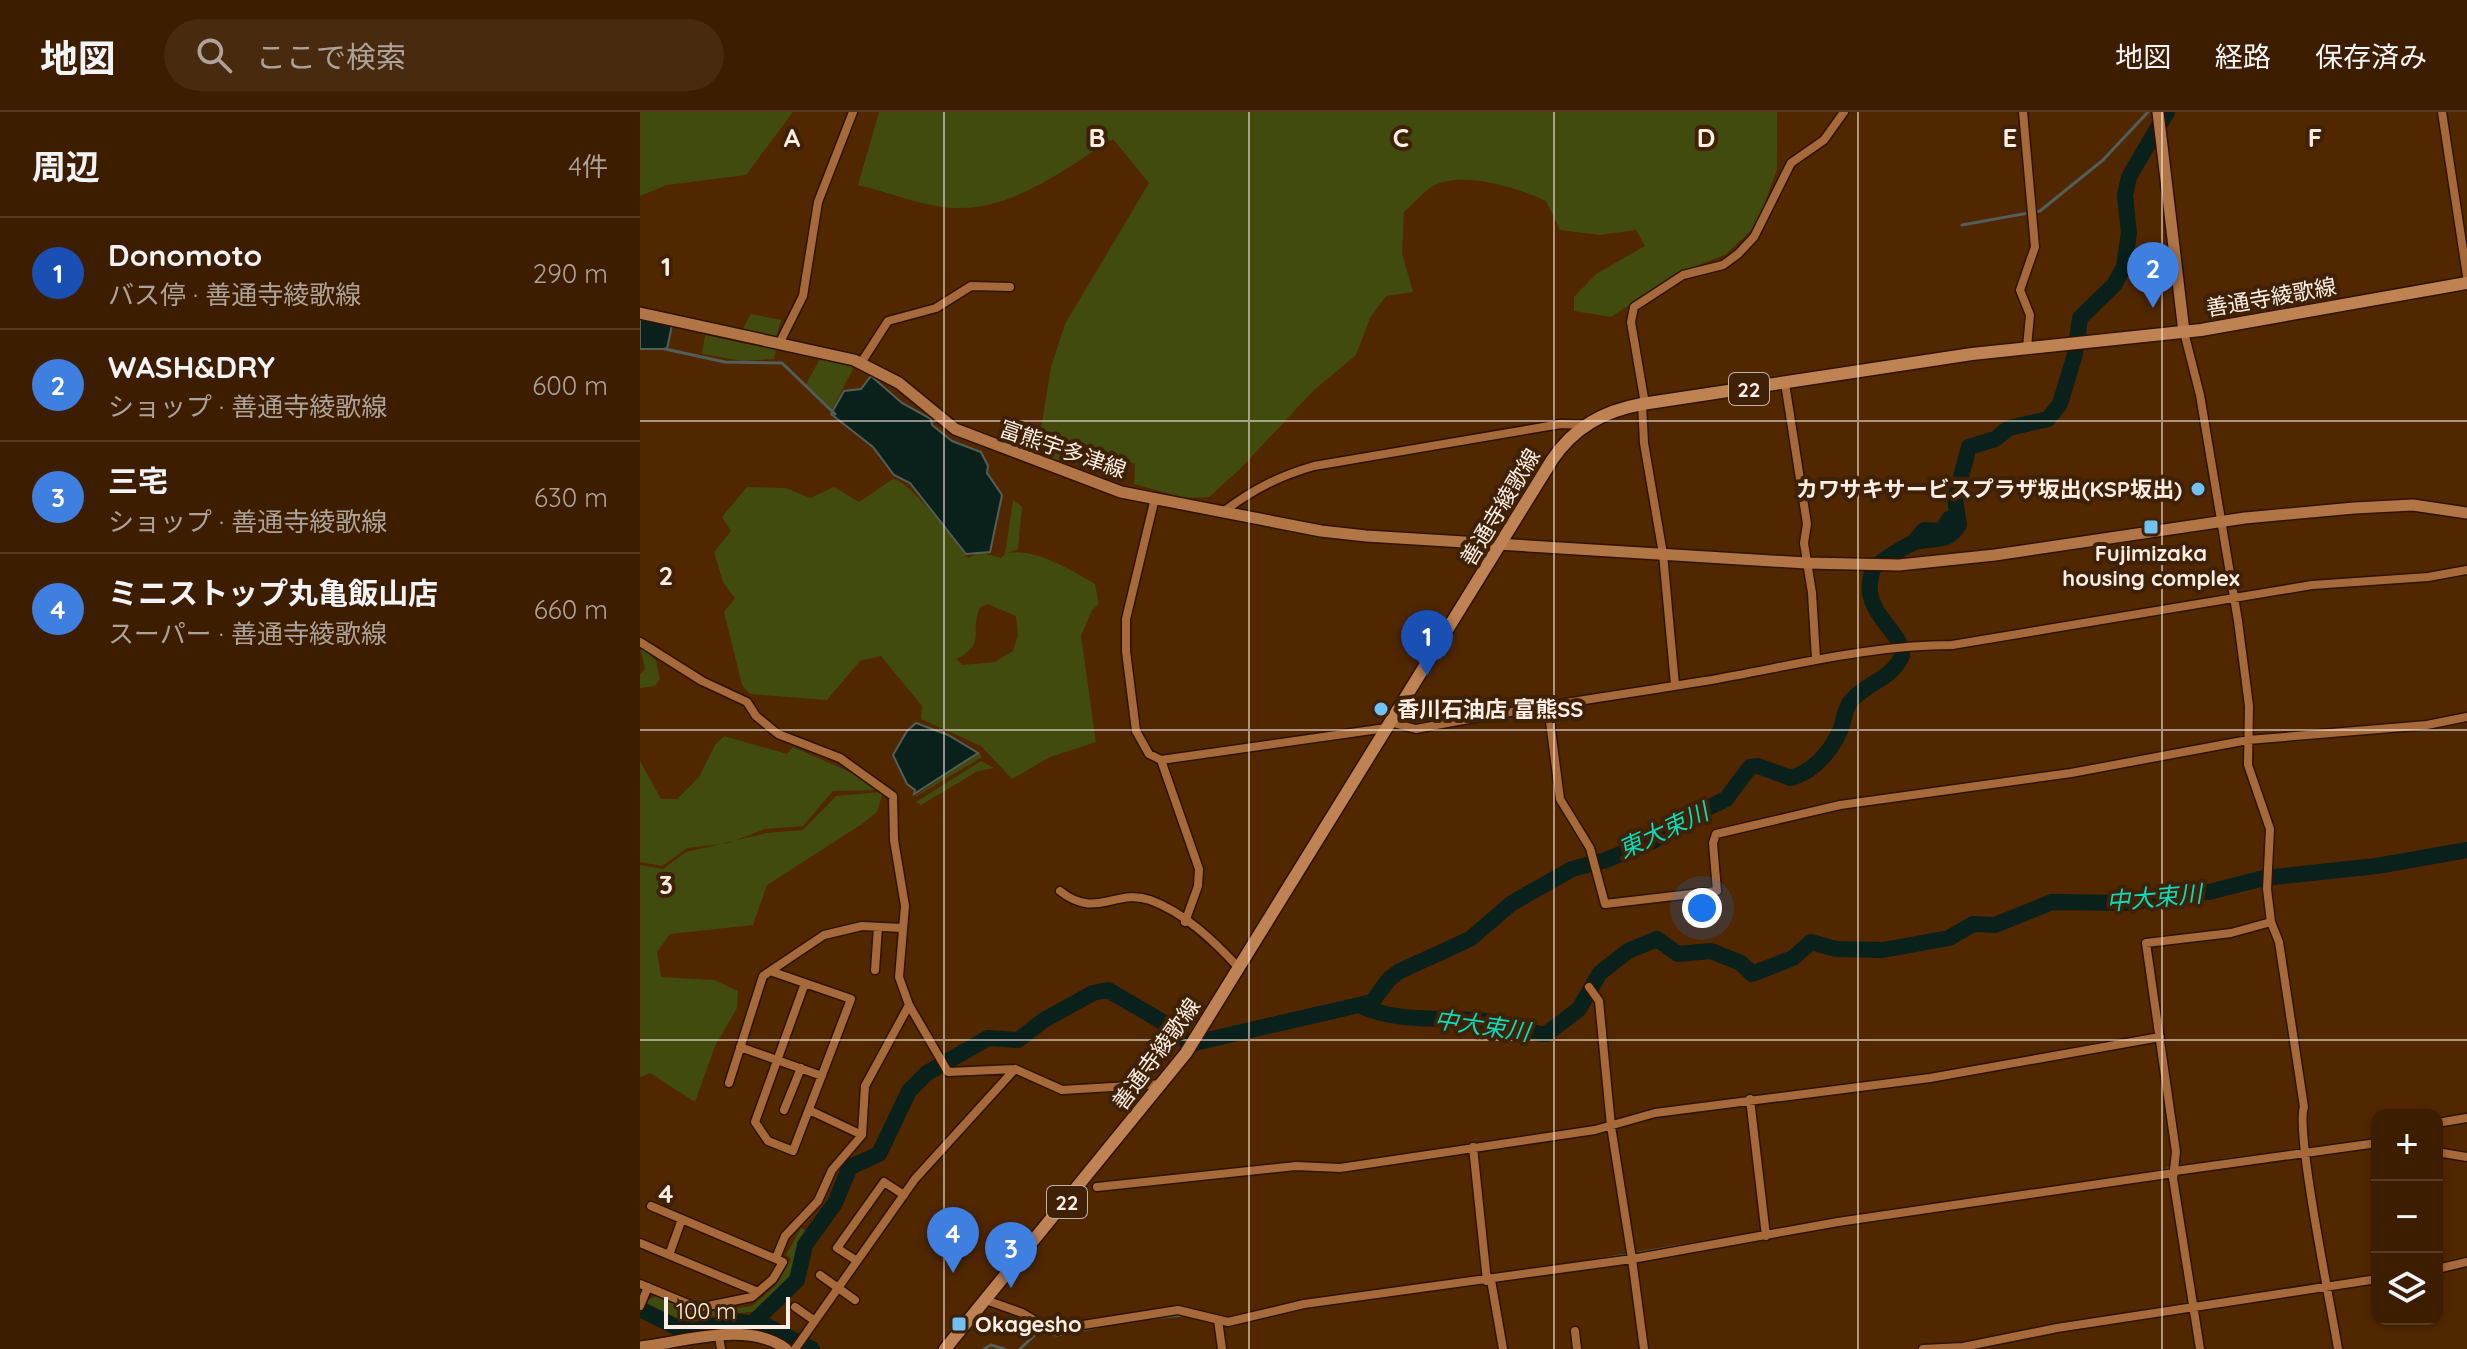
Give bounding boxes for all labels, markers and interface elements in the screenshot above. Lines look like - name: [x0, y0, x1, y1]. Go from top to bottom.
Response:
- search box: [164, 19, 724, 91]
- icon: search: [192, 33, 236, 77]
- text: 地図: [40, 34, 116, 82]
- text: ここで検索: [256, 38, 406, 76]
- text: 地図: [2115, 39, 2171, 74]
- text: 経路: [2215, 39, 2271, 74]
- text: 保存済み: [2315, 39, 2427, 74]
- text: A: [784, 121, 801, 154]
- text: B: [1088, 121, 1106, 154]
- text: C: [1393, 121, 1409, 154]
- text: D: [1697, 121, 1715, 154]
- text: E: [2003, 121, 2017, 154]
- text: F: [2308, 121, 2322, 154]
- text: 周辺: [32, 145, 100, 188]
- text: 4件: [568, 150, 608, 183]
- text: Donomoto: [108, 236, 262, 274]
- pin: 2: [2127, 242, 2179, 308]
- text: 1: [661, 250, 671, 283]
- text: 1: [53, 257, 63, 290]
- text: 290 m: [533, 257, 608, 290]
- street label: 善通寺綾歌線: [2204, 272, 2338, 322]
- text: バス停 · 善通寺綾歌線: [108, 278, 361, 311]
- text: WASH&DRY: [108, 348, 275, 386]
- text: 2: [51, 369, 65, 402]
- text: 600 m: [532, 369, 608, 402]
- road number: 22: [1729, 373, 1769, 405]
- text: ショップ · 善通寺綾歌線: [108, 390, 387, 423]
- street label: 富熊宇多津線: [996, 414, 1130, 484]
- street label: 善通寺綾歌線: [1454, 443, 1546, 571]
- text: 三宅: [108, 462, 168, 500]
- place label: カワサキサービスプラザ坂出(KSP坂出): [1796, 475, 2182, 503]
- marker: カワサキサービスプラザ坂出(KSP坂出): [2189, 480, 2207, 498]
- text: 3: [51, 481, 65, 514]
- text: 630 m: [534, 481, 608, 514]
- text: ショップ · 善通寺綾歌線: [108, 505, 387, 538]
- marker: Fujimizaka housing complex: [2142, 518, 2160, 536]
- place label: Fujimizaka housing complex: [2062, 539, 2240, 592]
- text: 2: [659, 559, 673, 592]
- text: ミニストップ丸亀飯山店: [108, 574, 438, 612]
- text: 4: [50, 593, 66, 626]
- text: 660 m: [534, 593, 608, 626]
- pin: 1: [1401, 610, 1453, 676]
- text: スーパー · 善通寺綾歌線: [108, 617, 387, 650]
- place label: 香川石油店 富熊SS: [1397, 695, 1583, 723]
- marker: 香川石油店 富熊SS: [1372, 700, 1390, 718]
- water label: 東大束川: [1613, 795, 1716, 864]
- text: 3: [659, 868, 673, 901]
- water label: 中大束川: [2105, 878, 2206, 916]
- your location: [1682, 888, 1722, 928]
- street label: 善通寺綾歌線: [1106, 992, 1206, 1116]
- water label: 中大束川: [1432, 1003, 1535, 1047]
- map controls: [2371, 1109, 2443, 1325]
- button: +: [2371, 1109, 2443, 1181]
- text: 4: [658, 1177, 674, 1210]
- button: −: [2371, 1181, 2443, 1253]
- road number: 22: [1047, 1186, 1087, 1218]
- pin: 4: [927, 1207, 979, 1273]
- pin: 3: [985, 1222, 1037, 1288]
- button: layers: [2371, 1253, 2443, 1325]
- scale bar: [664, 1293, 790, 1329]
- text: 100 m: [676, 1297, 736, 1325]
- place label: Okagesho: [975, 1310, 1082, 1338]
- marker: Okagesho: [950, 1315, 968, 1333]

